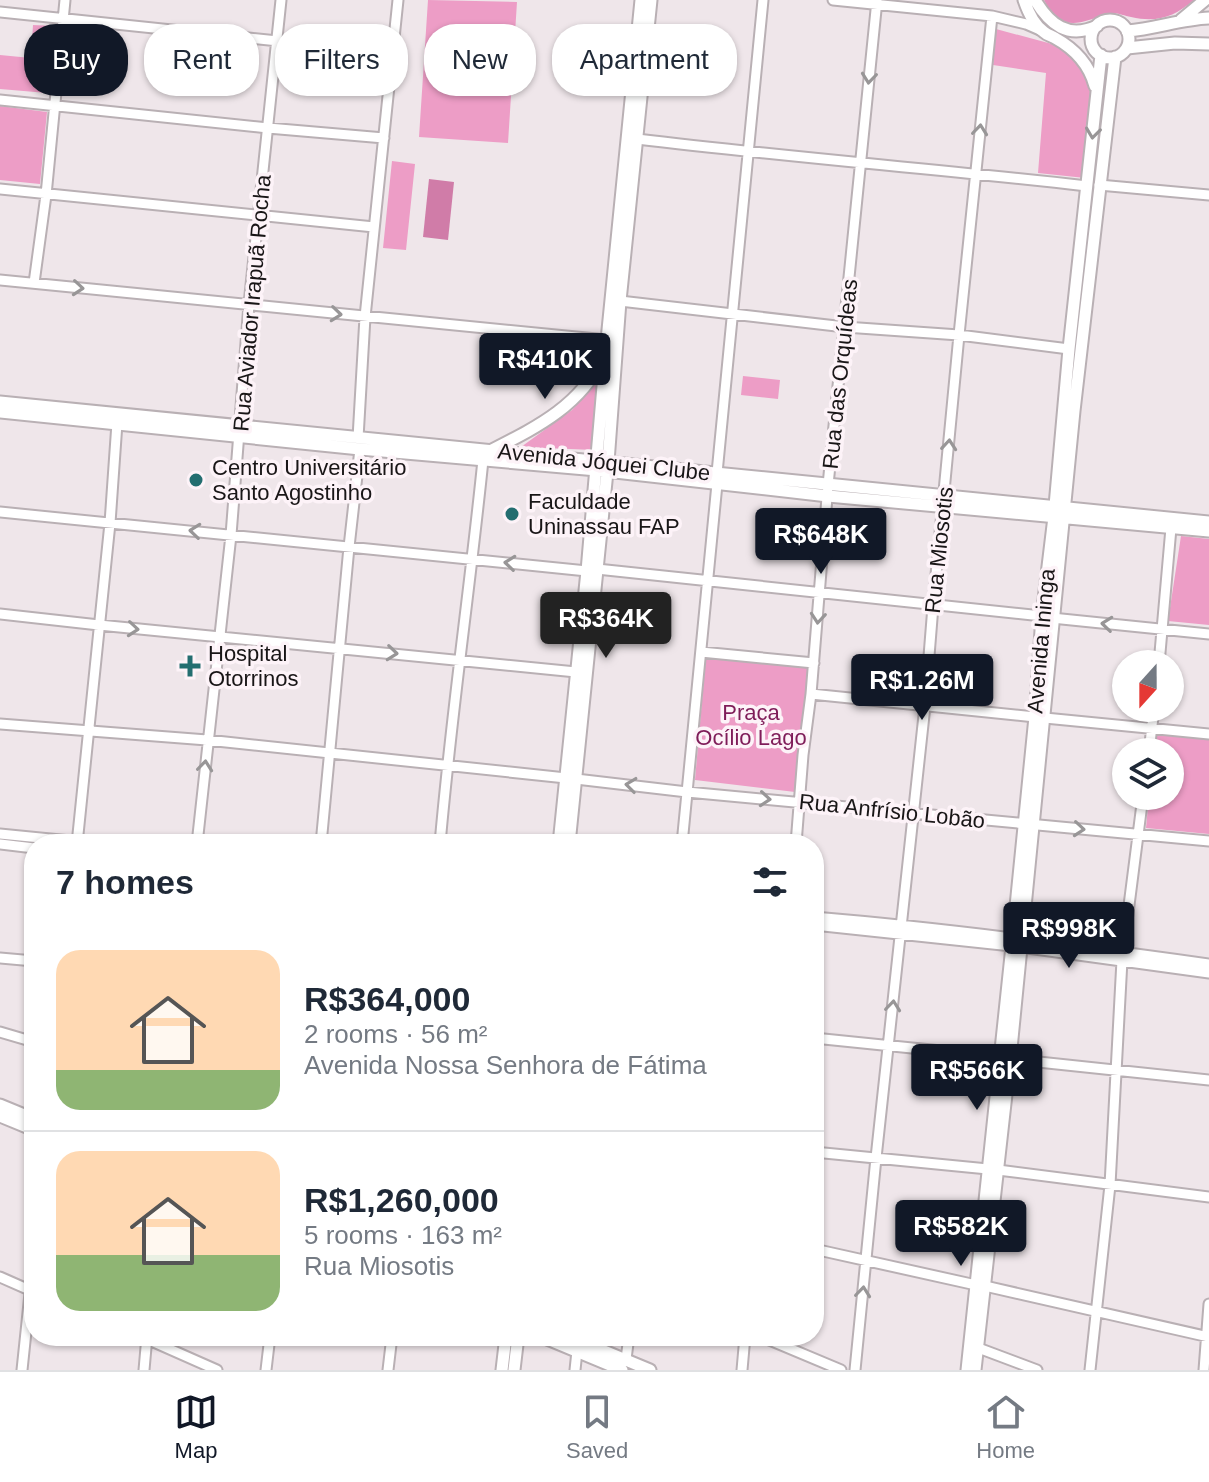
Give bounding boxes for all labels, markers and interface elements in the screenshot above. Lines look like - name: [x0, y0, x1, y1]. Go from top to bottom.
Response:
- chip: Buy: [24, 24, 128, 96]
- chip: Rent: [144, 24, 259, 96]
- chip: Filters: [275, 24, 408, 96]
- chip: New: [424, 24, 536, 96]
- chip: Apartment: [552, 24, 737, 96]
- one-way arrow: [861, 72, 878, 85]
- one-way arrow: [971, 123, 988, 136]
- one-way arrow: [1085, 127, 1102, 140]
- street label: Rua Aviador Irapuã Rocha: [228, 173, 276, 432]
- street label: Rua das Orquídeas: [818, 278, 862, 470]
- one-way arrow: [72, 279, 85, 296]
- one-way arrow: [330, 305, 343, 322]
- pin: R$410K: [480, 333, 610, 401]
- text: R$410K: [497, 344, 593, 374]
- street label: Avenida Jóquei Clube: [496, 438, 712, 486]
- one-way arrow: [940, 438, 957, 451]
- place label: Centro Universitário Santo Agostinho: [212, 455, 406, 505]
- marker: Centro Universitário Santo Agostinho: [187, 471, 205, 489]
- street label: Rua Miosotis: [920, 485, 958, 615]
- place label: Faculdade Uninassau FAP: [528, 489, 680, 539]
- marker: Faculdade Uninassau FAP: [503, 505, 521, 523]
- pin: R$648K: [756, 508, 886, 576]
- text: R$648K: [773, 519, 869, 549]
- one-way arrow: [188, 523, 201, 540]
- one-way arrow: [503, 555, 516, 572]
- street label: Avenida Ininga: [1022, 567, 1060, 714]
- pin: R$364K: [541, 592, 671, 660]
- text: R$364K: [558, 603, 654, 633]
- one-way arrow: [810, 612, 827, 625]
- one-way arrow: [1100, 616, 1114, 633]
- one-way arrow: [127, 620, 140, 637]
- place label: Hospital Otorrinos: [208, 641, 298, 691]
- one-way arrow: [386, 644, 399, 661]
- north arrow: [1112, 650, 1184, 722]
- map controls: [1112, 650, 1184, 810]
- pin: R$1.26M: [848, 654, 996, 722]
- marker: Hospital Otorrinos: [179, 655, 201, 677]
- text: R$1.26M: [869, 665, 975, 695]
- park label: Praça Ocílio Lago: [695, 700, 807, 750]
- button: layers: [1112, 738, 1184, 810]
- one-way arrow: [196, 759, 213, 772]
- one-way arrow: [625, 777, 638, 794]
- street label: Rua Anfrísio Lobão: [798, 789, 986, 833]
- one-way arrow: [758, 790, 771, 807]
- one-way arrow: [1073, 821, 1086, 838]
- icon: filters: [748, 860, 792, 904]
- text: 7 homes: [56, 863, 194, 901]
- pin: R$998K: [1004, 902, 1134, 970]
- text: R$998K: [1021, 913, 1117, 943]
- text: R$364,000: [304, 980, 470, 1018]
- icon: home: [120, 982, 216, 1078]
- one-way arrow: [885, 999, 902, 1012]
- text: 2 rooms · 56 m²: [304, 1019, 488, 1049]
- pin: R$566K: [912, 1044, 1042, 1112]
- text: Avenida Nossa Senhora de Fátima: [304, 1050, 707, 1080]
- text: R$566K: [929, 1055, 1025, 1085]
- text: R$1,260,000: [304, 1181, 499, 1219]
- icon: home: [120, 1183, 216, 1279]
- pin: R$582K: [896, 1200, 1026, 1268]
- text: R$582K: [913, 1211, 1009, 1241]
- text: 5 rooms · 163 m²: [304, 1220, 502, 1250]
- text: Rua Miosotis: [304, 1251, 454, 1281]
- one-way arrow: [854, 1285, 871, 1298]
- tab: Map: [174, 1390, 218, 1464]
- tab: Saved: [566, 1390, 628, 1464]
- tab: Home: [976, 1390, 1035, 1464]

